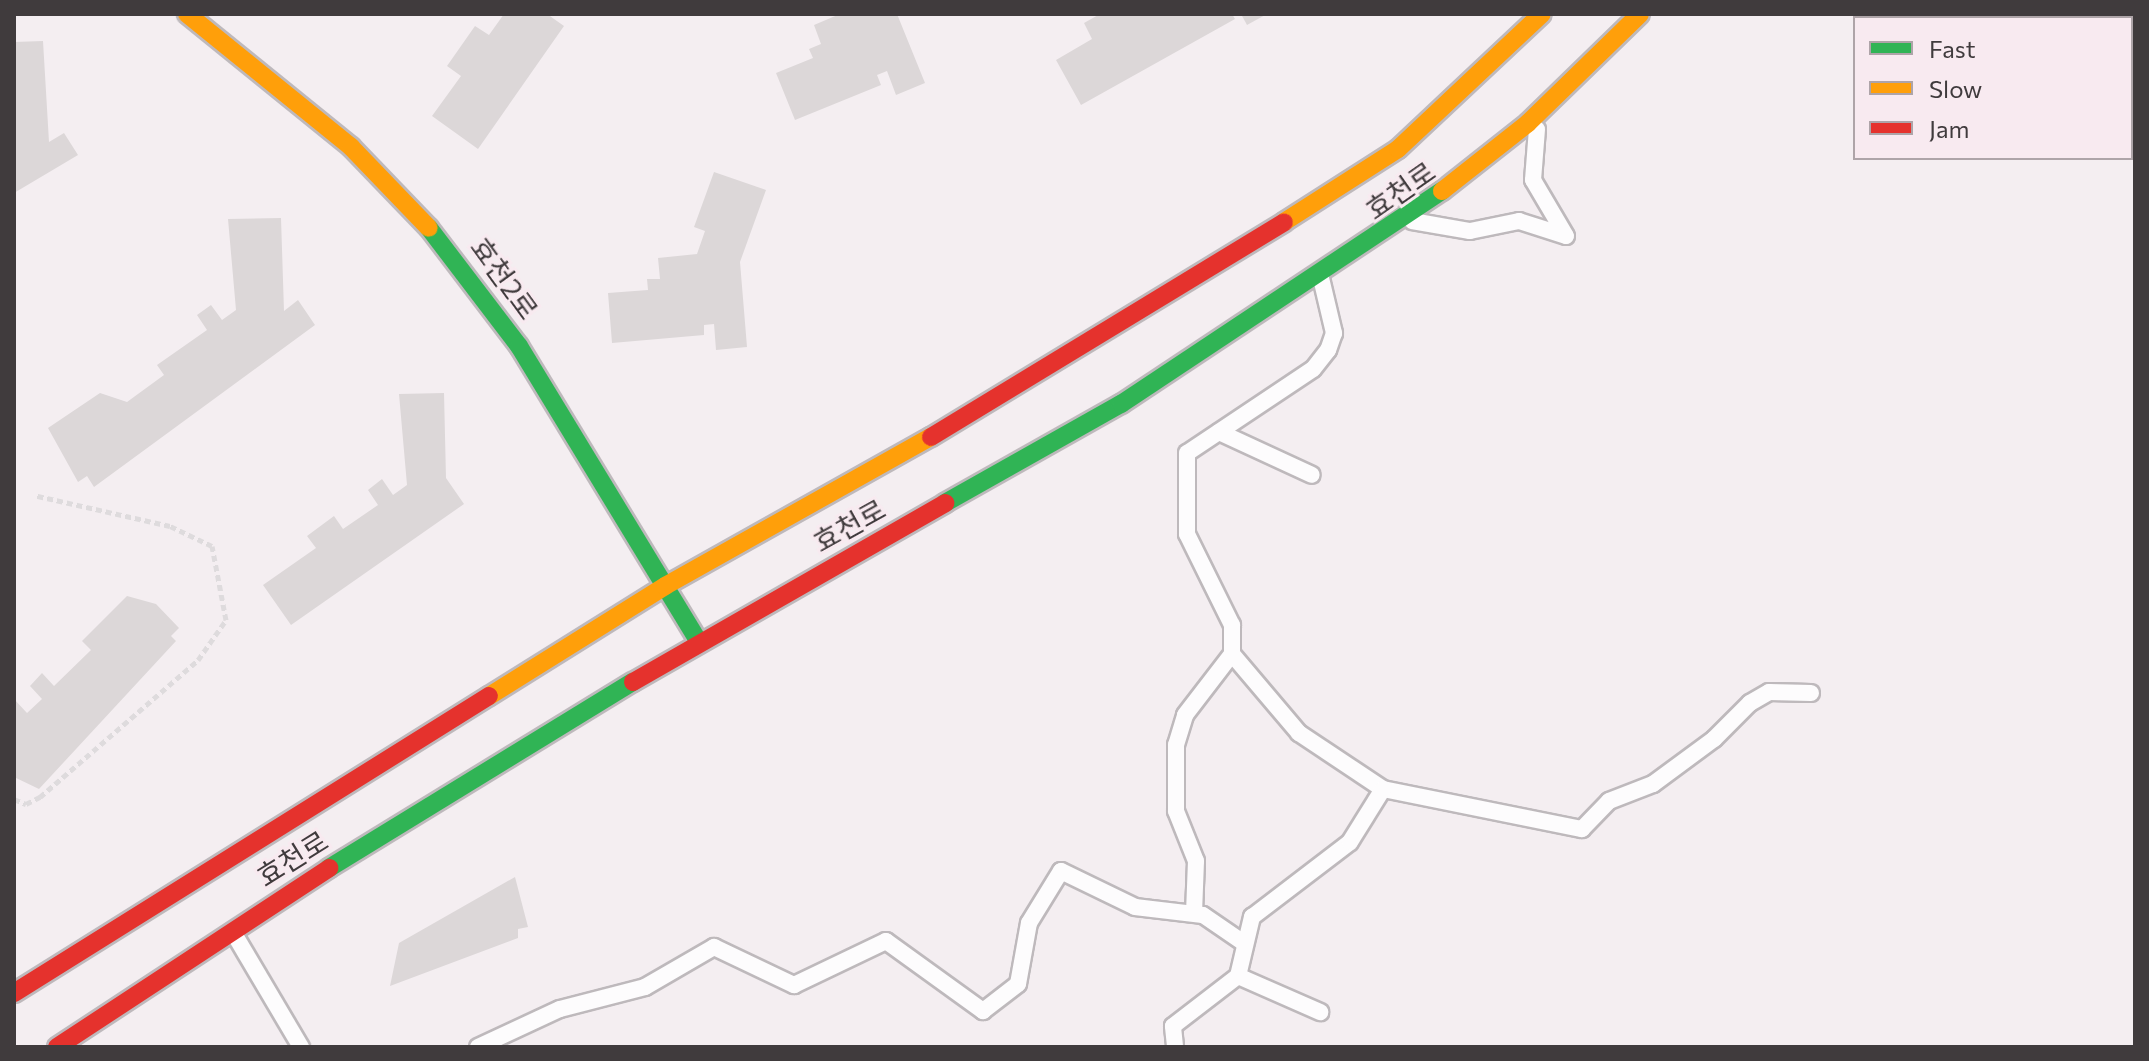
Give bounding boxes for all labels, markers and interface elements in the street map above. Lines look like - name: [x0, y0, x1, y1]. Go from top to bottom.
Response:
- legend: [1853, 16, 2133, 160]
- text: Fast: [1929, 34, 1976, 63]
- text: Slow: [1929, 74, 1982, 103]
- text: Jam: [1929, 114, 1969, 143]
- street label: 효천로: [1359, 154, 1441, 226]
- street label: 효천2로: [464, 231, 546, 325]
- street label: 효천로: [807, 492, 891, 558]
- street label: 효천로: [250, 823, 334, 893]

